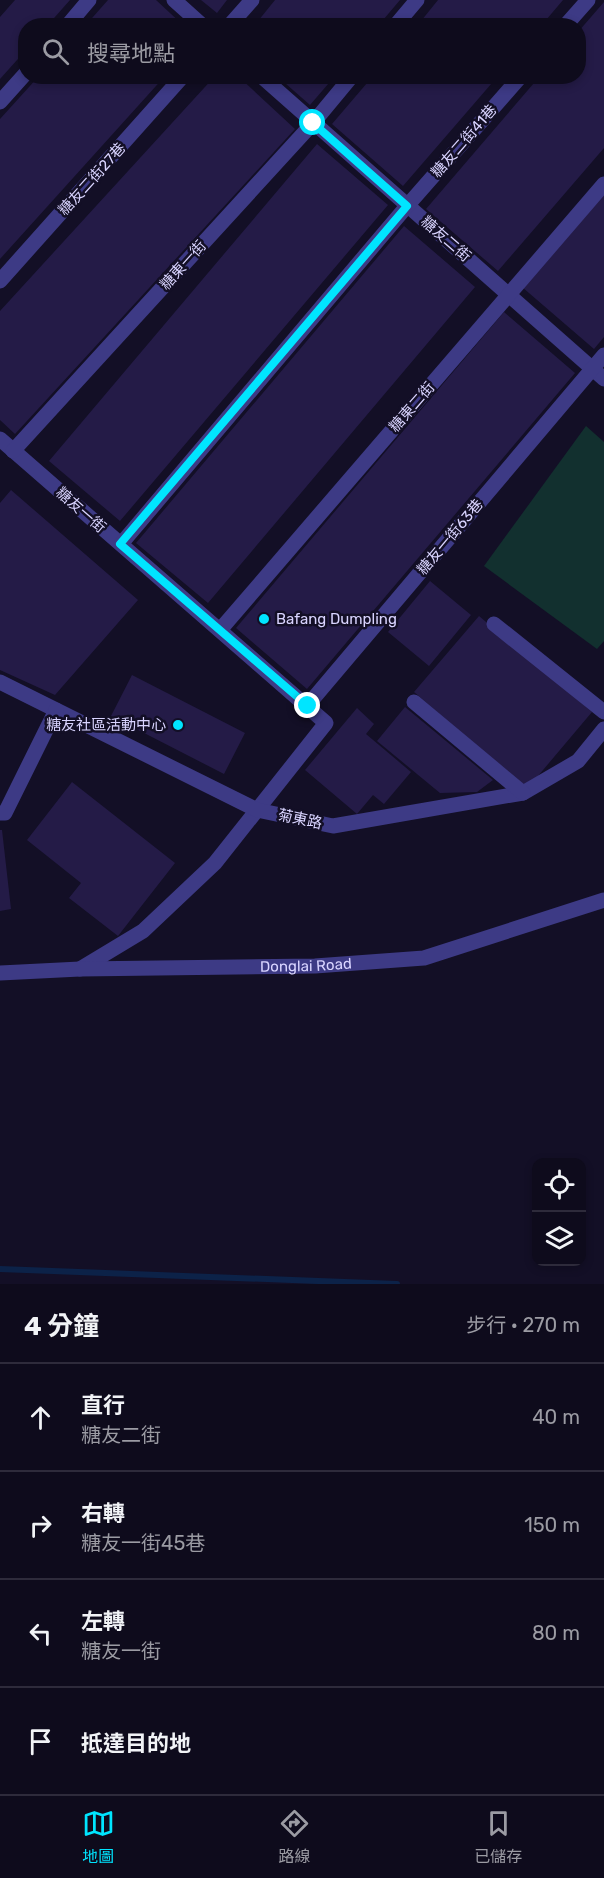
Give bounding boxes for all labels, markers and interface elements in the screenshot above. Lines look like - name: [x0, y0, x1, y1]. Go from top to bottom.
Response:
- search box: [18, 18, 586, 84]
- icon: search: [39, 35, 72, 68]
- text: 搜尋地點: [87, 40, 175, 67]
- street label: 糖友二街41巷: [428, 101, 500, 181]
- route start: [299, 109, 325, 135]
- street label: 糖友二街27巷: [55, 139, 129, 219]
- street label: 糖友二街: [417, 213, 475, 265]
- street label: 糖東一街: [156, 237, 210, 293]
- street label: 糖東二街: [386, 378, 438, 436]
- street label: 糖友一街: [52, 484, 110, 536]
- street label: 糖友一街63巷: [413, 496, 487, 578]
- place label: Bafang Dumpling: [276, 610, 397, 628]
- marker: Bafang Dumpling: [257, 612, 271, 626]
- route end: [294, 692, 320, 718]
- place label: 糖友社區活動中心: [46, 716, 166, 734]
- marker: 糖友社區活動中心: [171, 718, 185, 732]
- street label: 菊東路: [276, 806, 324, 832]
- street label: Donglai Road: [260, 954, 352, 976]
- map controls: [532, 1158, 586, 1266]
- button: locate: [532, 1158, 586, 1212]
- button: layers: [532, 1212, 586, 1266]
- text: 4 分鐘: [24, 1311, 99, 1342]
- text: 步行 · 270 m: [466, 1313, 580, 1337]
- text: 直行: [81, 1392, 125, 1419]
- icon: ahead: [24, 1401, 57, 1434]
- text: 40 m: [532, 1405, 580, 1429]
- text: 糖友二街: [81, 1423, 161, 1447]
- text: 右轉: [81, 1500, 125, 1527]
- icon: right: [24, 1509, 57, 1542]
- text: 150 m: [524, 1513, 580, 1537]
- text: 糖友一街45巷: [81, 1531, 205, 1555]
- text: 左轉: [81, 1608, 125, 1635]
- icon: left: [24, 1617, 57, 1650]
- text: 80 m: [532, 1621, 580, 1645]
- text: 糖友一街: [81, 1639, 161, 1663]
- icon: arrive: [24, 1725, 57, 1758]
- text: 抵達目的地: [81, 1730, 191, 1757]
- tab: 地圖: [82, 1807, 115, 1867]
- tab: 路線: [278, 1807, 311, 1867]
- tab: 已儲存: [474, 1807, 522, 1867]

